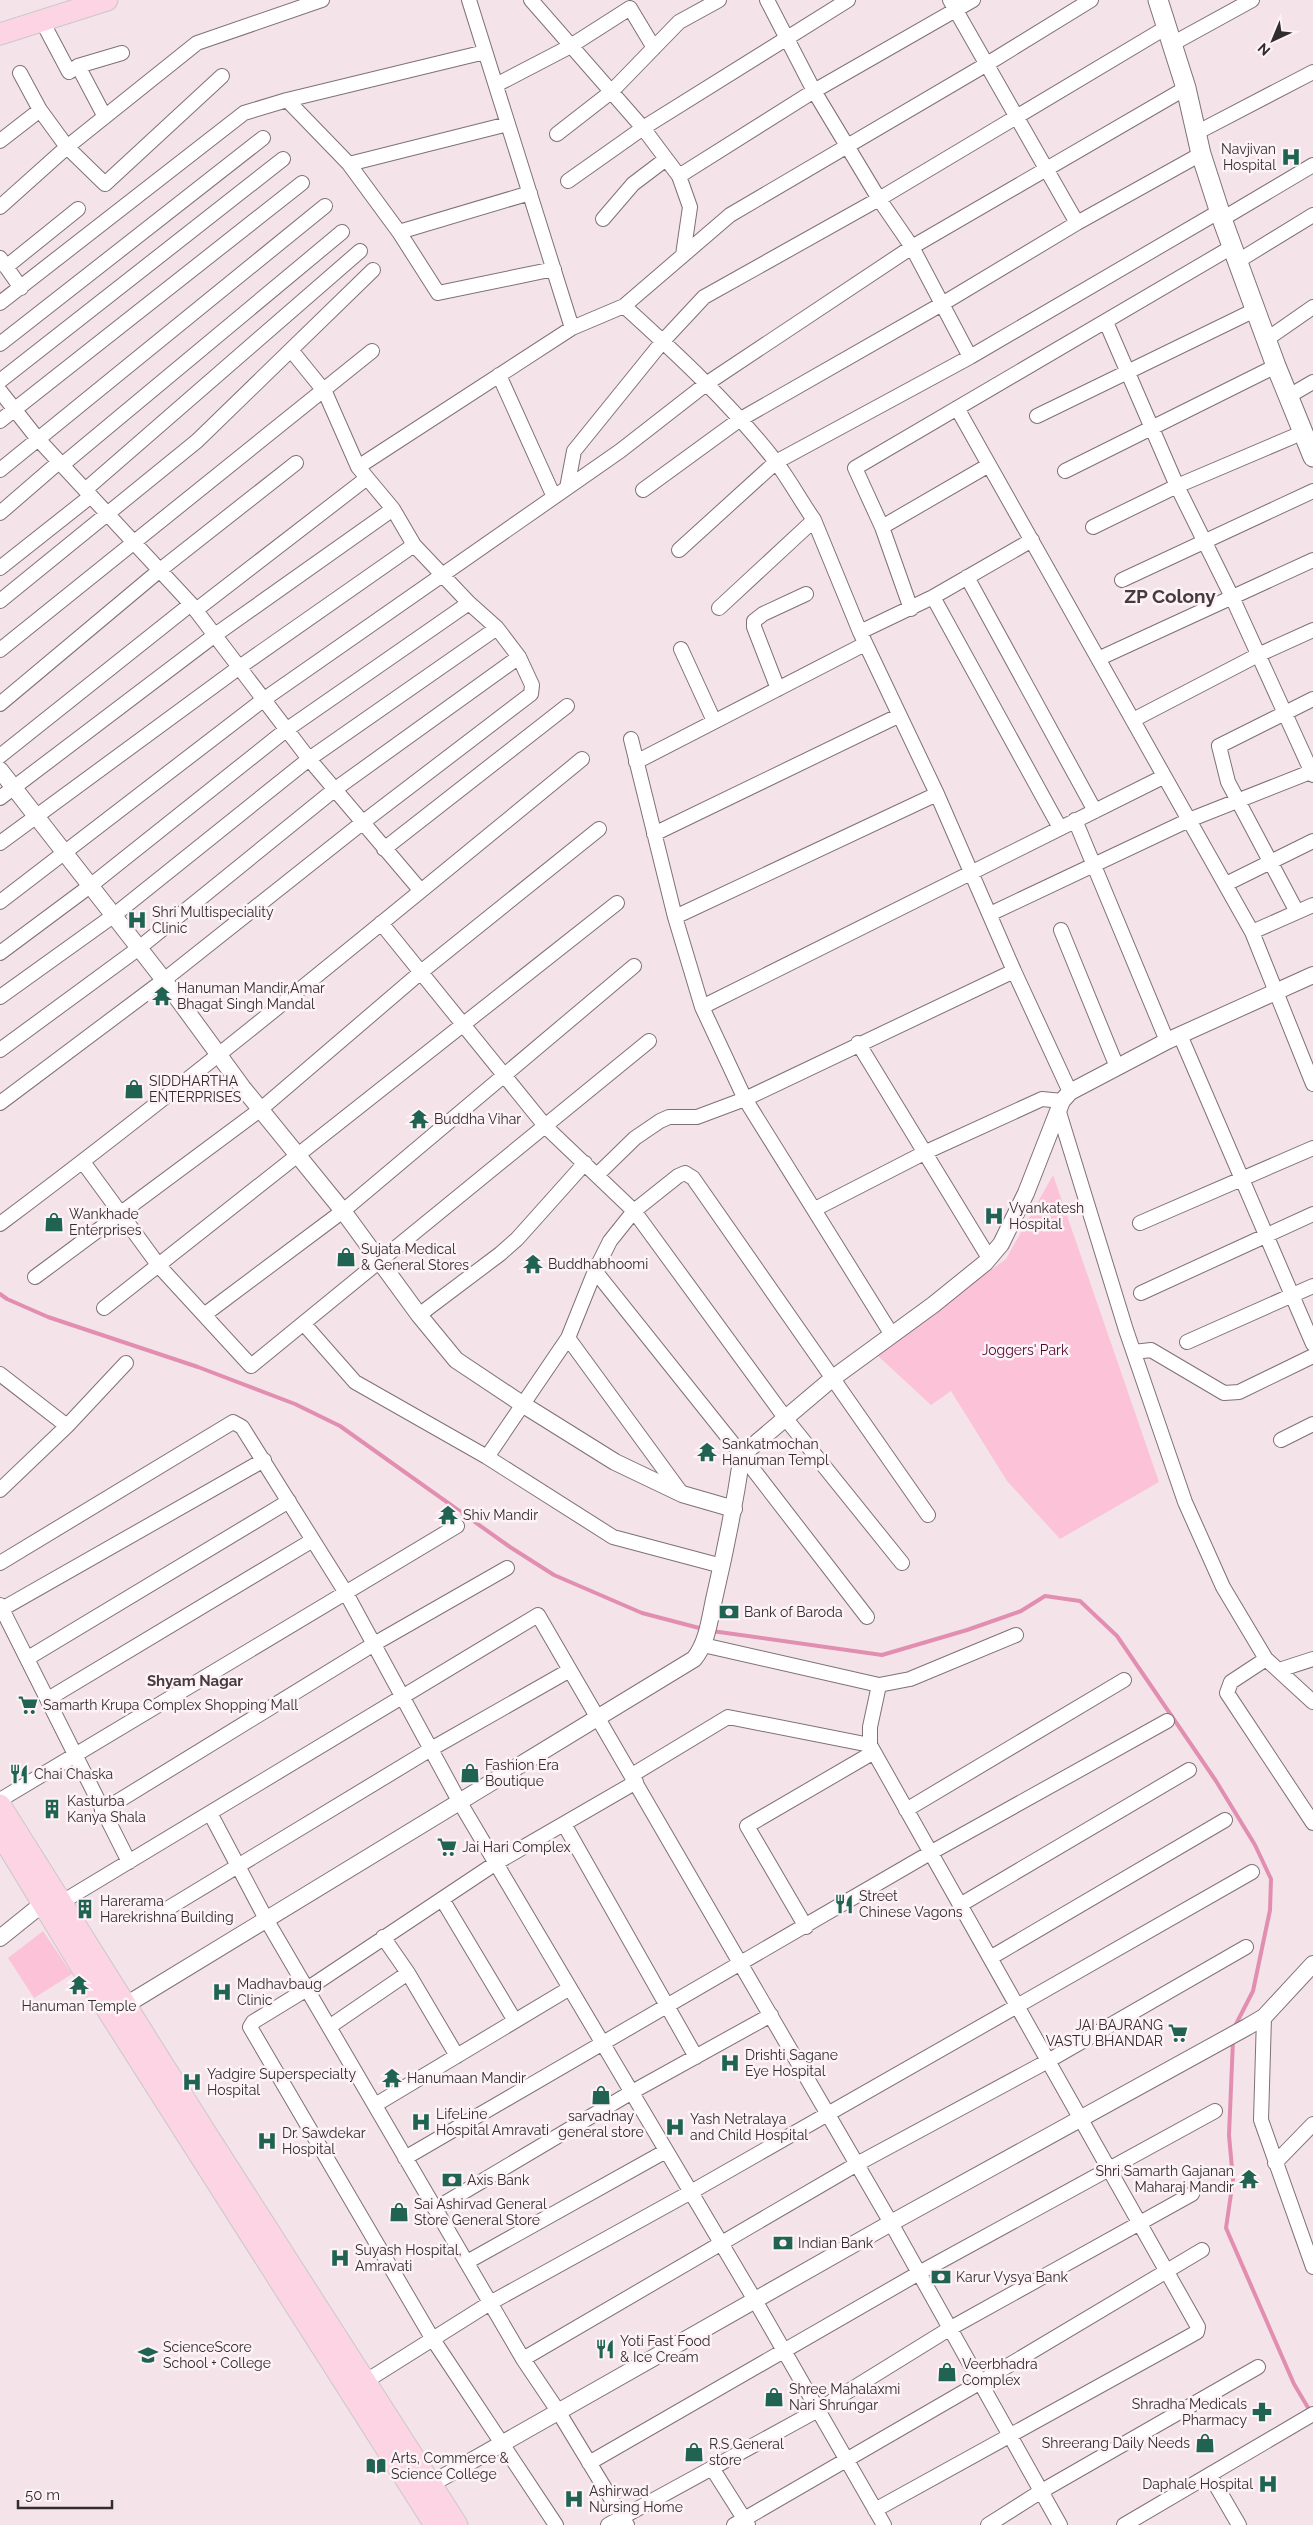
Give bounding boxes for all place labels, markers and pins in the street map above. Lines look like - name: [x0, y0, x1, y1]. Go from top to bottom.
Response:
- place label: Navjivan Hospital: [1221, 141, 1276, 173]
- hospital icon: Navjivan Hospital: [1280, 146, 1302, 168]
- place label: Shri Multispeciality Clinic: [152, 904, 274, 936]
- hospital icon: Shri Multispeciality Clinic: [126, 909, 148, 931]
- place label: Hanuman Mandir,Amar Bhagat Singh Mandal: [177, 980, 325, 1012]
- temple icon: Hanuman Mandir,Amar Bhagat Singh Mandal: [151, 985, 173, 1007]
- place label: SIDDHARTHA ENTERPRISES: [149, 1073, 242, 1105]
- shop icon: SIDDHARTHA ENTERPRISES: [123, 1078, 145, 1100]
- temple icon: Buddha Vihar: [408, 1108, 430, 1130]
- place label: Buddha Vihar: [434, 1111, 521, 1127]
- place label: Vyankatesh Hospital: [1009, 1200, 1084, 1232]
- hospital icon: Vyankatesh Hospital: [983, 1205, 1005, 1227]
- place label: Wankhade Enterprises: [69, 1206, 142, 1238]
- shop icon: Wankhade Enterprises: [43, 1211, 65, 1233]
- place label: Sujata Medical & General Stores: [361, 1241, 469, 1273]
- shop icon: Sujata Medical & General Stores: [335, 1246, 357, 1268]
- temple icon: Buddhabhoomi: [522, 1253, 544, 1275]
- place label: Buddhabhoomi: [548, 1256, 648, 1272]
- place label: Sankatmochan Hanuman Templ: [722, 1436, 829, 1468]
- temple icon: Sankatmochan Hanuman Templ: [696, 1441, 718, 1463]
- temple icon: Shiv Mandir: [437, 1504, 459, 1526]
- place label: Shiv Mandir: [463, 1507, 538, 1523]
- bank icon: Bank of Baroda: [718, 1601, 740, 1623]
- place label: Bank of Baroda: [744, 1604, 843, 1620]
- supermarket icon: Samarth Krupa Complex Shopping Mall: [17, 1694, 39, 1716]
- place label: Samarth Krupa Complex Shopping Mall: [43, 1697, 298, 1713]
- place label: Fashion Era Boutique: [485, 1757, 559, 1789]
- shop icon: Fashion Era Boutique: [459, 1762, 481, 1784]
- restaurant icon: Chai Chaska: [8, 1763, 30, 1785]
- place label: Chai Chaska: [34, 1766, 113, 1782]
- place label: Kasturba Kanya Shala: [67, 1793, 146, 1825]
- building icon: Kasturba Kanya Shala: [41, 1798, 63, 1820]
- supermarket icon: Jai Hari Complex: [436, 1836, 458, 1858]
- place label: Jai Hari Complex: [462, 1839, 571, 1855]
- place label: Street Chinese Vagons: [859, 1888, 963, 1920]
- place label: Harerama Harekrishna Building: [100, 1893, 234, 1925]
- restaurant icon: Street Chinese Vagons: [833, 1893, 855, 1915]
- building icon: Harerama Harekrishna Building: [74, 1898, 96, 1920]
- temple icon: Hanuman Temple: [68, 1974, 90, 1996]
- place label: Madhavbaug Clinic: [237, 1976, 322, 2008]
- hospital icon: Madhavbaug Clinic: [211, 1981, 233, 2003]
- place label: Hanuman Temple: [22, 1998, 136, 2014]
- place label: JAI BAJRANG VASTU BHANDAR: [1046, 2017, 1163, 2049]
- supermarket icon: JAI BAJRANG VASTU BHANDAR: [1167, 2022, 1189, 2044]
- place label: Drishti Sagane Eye Hospital: [745, 2047, 838, 2079]
- hospital icon: Drishti Sagane Eye Hospital: [719, 2052, 741, 2074]
- place label: Yadgire Superspecialty Hospital: [207, 2066, 356, 2098]
- temple icon: Hanumaan Mandir: [381, 2067, 403, 2089]
- place label: Hanumaan Mandir: [407, 2070, 526, 2086]
- hospital icon: Yadgire Superspecialty Hospital: [181, 2071, 203, 2093]
- shop icon: sarvadnay general store: [590, 2084, 612, 2106]
- place label: LifeLine Hospital Amravati: [436, 2106, 549, 2138]
- place label: sarvadnay general store: [558, 2108, 644, 2140]
- hospital icon: LifeLine Hospital Amravati: [410, 2111, 432, 2133]
- place label: Yash Netralaya and Child Hospital: [690, 2111, 808, 2143]
- hospital icon: Yash Netralaya and Child Hospital: [664, 2116, 686, 2138]
- place label: Dr. Sawdekar Hospital: [282, 2125, 366, 2157]
- hospital icon: Dr. Sawdekar Hospital: [256, 2130, 278, 2152]
- place label: Shri Samarth Gajanan Maharaj Mandir: [1095, 2163, 1234, 2195]
- temple icon: Shri Samarth Gajanan Maharaj Mandir: [1238, 2168, 1260, 2190]
- bank icon: Axis Bank: [441, 2169, 463, 2191]
- place label: Axis Bank: [467, 2172, 530, 2188]
- place label: Sai Ashirvad General Store General Store: [414, 2196, 547, 2228]
- shop icon: Sai Ashirvad General Store General Store: [388, 2201, 410, 2223]
- bank icon: Indian Bank: [772, 2232, 794, 2254]
- place label: Indian Bank: [798, 2235, 874, 2251]
- place label: Suyash Hospital, Amravati: [355, 2242, 462, 2274]
- hospital icon: Suyash Hospital, Amravati: [329, 2247, 351, 2269]
- bank icon: Karur Vysya Bank: [930, 2266, 952, 2288]
- place label: Karur Vysya Bank: [956, 2269, 1069, 2285]
- place label: Yoti Fast Food & Ice Cream: [620, 2333, 711, 2365]
- restaurant icon: Yoti Fast Food & Ice Cream: [594, 2338, 616, 2360]
- place label: ScienceScore School + College: [163, 2339, 271, 2371]
- school or university icon: ScienceScore School + College: [137, 2344, 159, 2366]
- place label: Veerbhadra Complex: [962, 2356, 1038, 2388]
- shop icon: Veerbhadra Complex: [936, 2361, 958, 2383]
- place label: Shree Mahalaxmi Nari Shrungar: [789, 2381, 900, 2413]
- shop icon: Shree Mahalaxmi Nari Shrungar: [763, 2386, 785, 2408]
- place label: Shradha Medicals Pharmacy: [1132, 2396, 1247, 2428]
- pharmacy icon: Shradha Medicals Pharmacy: [1251, 2401, 1273, 2423]
- shop icon: Shreerang Daily Needs: [1194, 2432, 1216, 2454]
- place label: Shreerang Daily Needs: [1042, 2435, 1190, 2451]
- place label: R.S General store: [709, 2436, 784, 2468]
- shop icon: R.S General store: [683, 2441, 705, 2463]
- place label: Arts, Commerce & Science College: [391, 2450, 510, 2482]
- library icon: Arts, Commerce & Science College: [365, 2455, 387, 2477]
- hospital icon: Daphale Hospital: [1257, 2473, 1279, 2495]
- place label: Daphale Hospital: [1142, 2476, 1253, 2492]
- place label: Ashirwad Nursing Home: [589, 2483, 683, 2515]
- hospital icon: Ashirwad Nursing Home: [563, 2488, 585, 2510]

